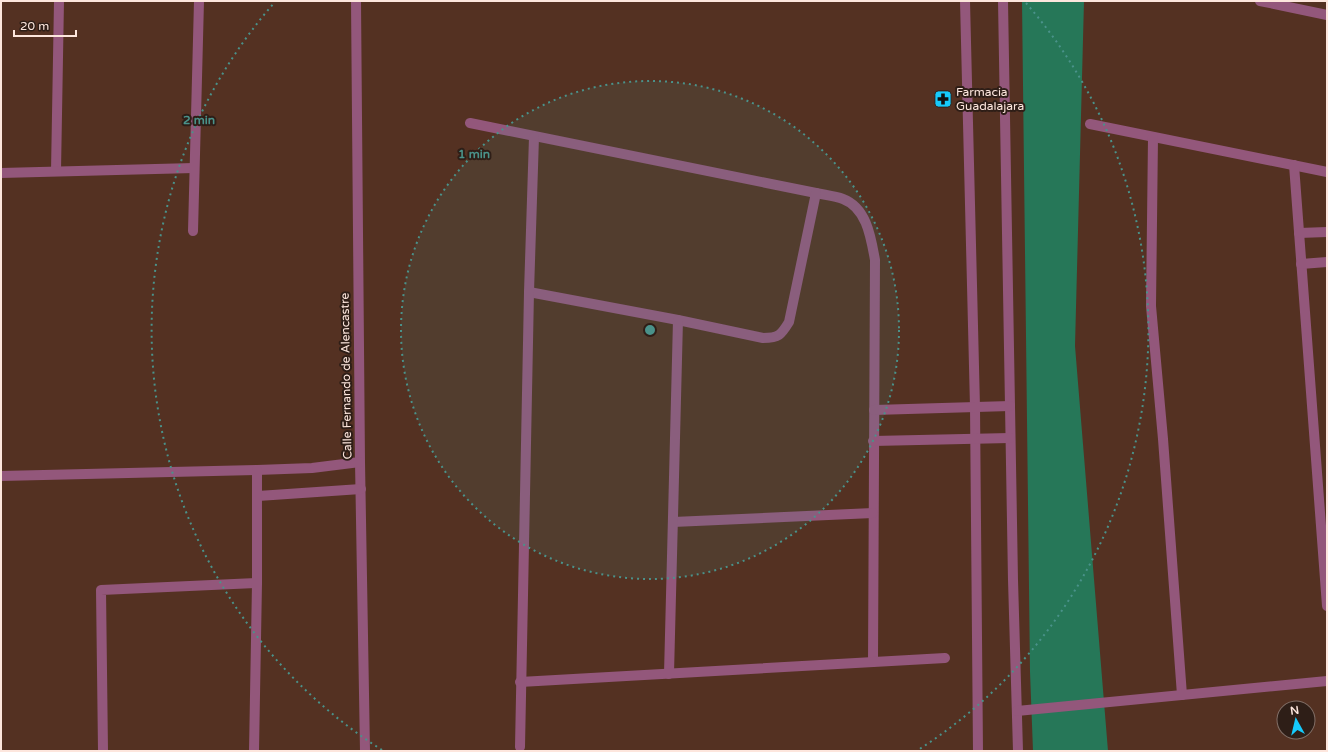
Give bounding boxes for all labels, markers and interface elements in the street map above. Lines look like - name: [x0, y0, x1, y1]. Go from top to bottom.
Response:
- scale bar: [14, 12, 76, 38]
- text: 20 m: [20, 19, 49, 33]
- place label: Farmacia Guadalajara: [956, 85, 1024, 113]
- pharmacy icon: Farmacia Guadalajara: [933, 89, 953, 109]
- text: 2 min: [183, 113, 215, 127]
- text: 1 min: [458, 147, 490, 161]
- street label: Calle Fernando de Alencastre: [338, 292, 354, 459]
- centre of rings: [643, 323, 657, 337]
- north arrow: [1276, 700, 1316, 740]
- text: N: [1289, 704, 1300, 718]

